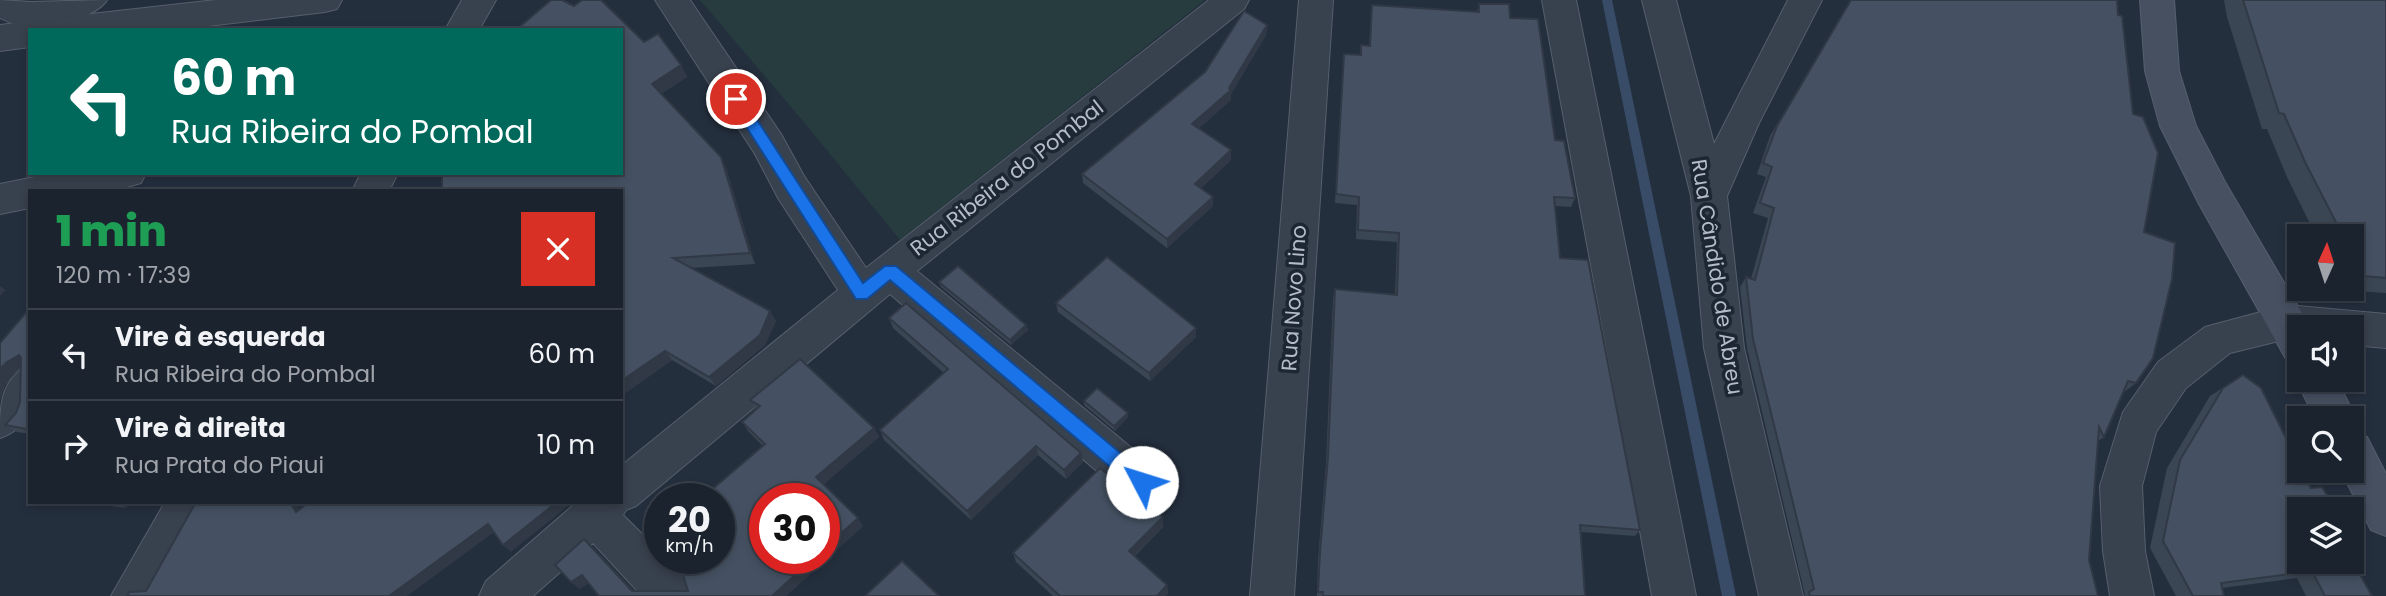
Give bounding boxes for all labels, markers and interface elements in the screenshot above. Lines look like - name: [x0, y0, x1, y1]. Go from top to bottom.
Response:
- text: 60 m: [171, 44, 296, 112]
- icon: left: [56, 56, 147, 147]
- pin: [706, 69, 766, 129]
- icon: arrive: [717, 80, 755, 118]
- street label: Rua Ribeira do Pombal: [904, 93, 1109, 262]
- text: Rua Ribeira do Pombal: [171, 109, 534, 154]
- street label: Rua Cândido de Abreu: [1685, 157, 1750, 397]
- text: 1 min: [56, 202, 167, 261]
- button: close: [521, 212, 595, 286]
- street label: Rua Novo Lino: [1274, 224, 1313, 372]
- north arrow: [2287, 224, 2364, 301]
- map controls: [2287, 224, 2364, 574]
- text: 120 m · 17:39: [56, 259, 191, 291]
- button: sound: [2287, 315, 2364, 392]
- text: Vire à esquerda: [115, 319, 326, 355]
- icon: left: [56, 336, 94, 374]
- text: 60 m: [528, 336, 595, 372]
- text: Rua Ribeira do Pombal: [115, 358, 376, 390]
- button: search: [2287, 406, 2364, 483]
- text: Vire à direita: [115, 410, 286, 446]
- icon: right: [56, 427, 94, 465]
- text: 10 m: [537, 427, 595, 463]
- position arrow: [1105, 445, 1179, 519]
- text: Rua Prata do Piaui: [115, 449, 324, 481]
- speed limit sign: 30: [749, 483, 840, 574]
- text: 20: [668, 495, 711, 544]
- button: layers: [2287, 497, 2364, 574]
- text: km/h: [666, 533, 713, 558]

